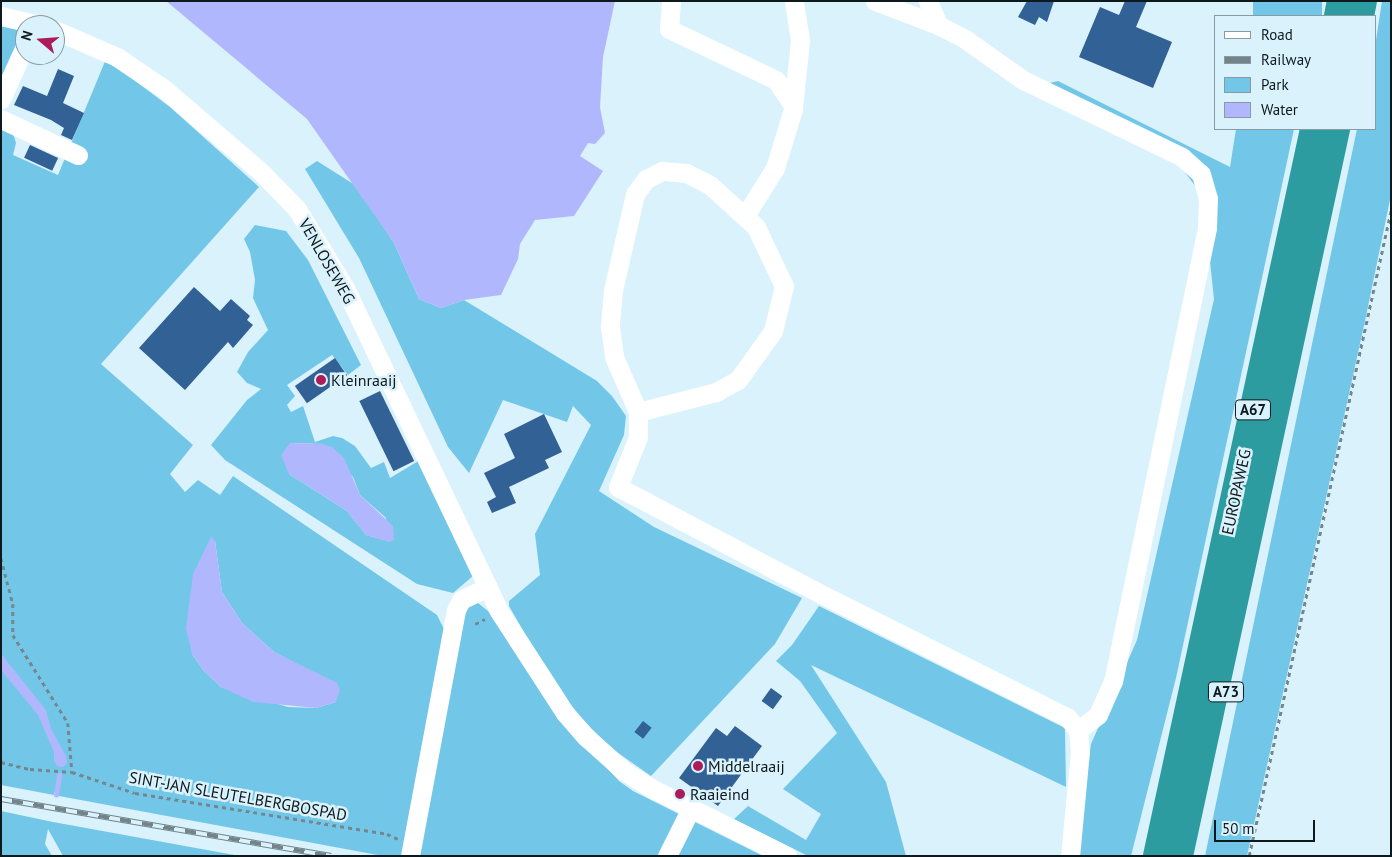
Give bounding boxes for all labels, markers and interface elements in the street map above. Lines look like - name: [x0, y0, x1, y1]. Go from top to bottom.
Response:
- north arrow: [15, 15, 65, 65]
- legend: [1214, 15, 1377, 130]
- text: Road: [1261, 25, 1293, 44]
- text: N: [17, 29, 37, 43]
- text: Railway: [1261, 50, 1311, 69]
- text: Park: [1261, 75, 1289, 94]
- text: Water: [1261, 100, 1298, 119]
- street label: VENLOSEWEG: [295, 215, 359, 307]
- place label: Kleinraaij: [331, 370, 396, 390]
- marker: Kleinraaij: [315, 374, 327, 386]
- road number: A67: [1234, 398, 1272, 422]
- street label: EUROPAWEG: [1218, 447, 1254, 537]
- road number: A73: [1207, 680, 1245, 704]
- place label: Middelraaij: [708, 756, 785, 776]
- marker: Middelraaij: [692, 760, 704, 772]
- street label: SINT-JAN SLEUTELBERGBOSPAD: [128, 767, 348, 825]
- place label: Raaieind: [690, 784, 749, 804]
- marker: Raaieind: [674, 788, 686, 800]
- scale bar: [1217, 810, 1318, 842]
- text: 50 m: [1222, 819, 1255, 838]

